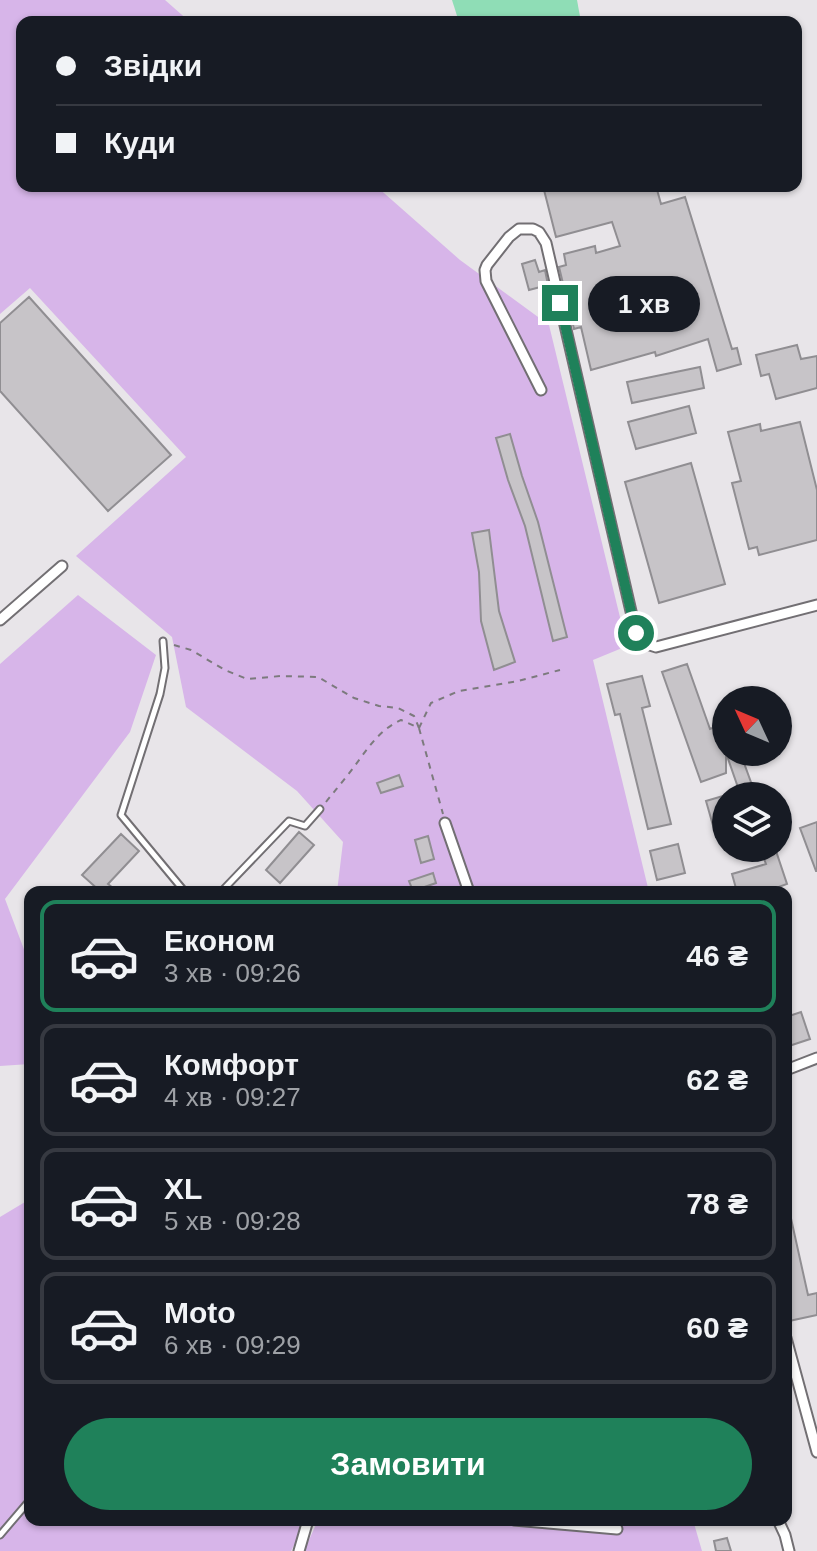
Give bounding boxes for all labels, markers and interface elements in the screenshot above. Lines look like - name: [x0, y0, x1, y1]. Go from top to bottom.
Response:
- text: Звідки: [104, 49, 202, 82]
- text: Куди: [104, 126, 176, 159]
- callout: 1 хв: [588, 275, 700, 331]
- route end: [542, 285, 578, 321]
- text: 1 хв: [618, 289, 670, 319]
- route start: [618, 615, 654, 651]
- north arrow: [712, 686, 792, 766]
- map controls: [712, 686, 792, 862]
- button: layers: [712, 782, 792, 862]
- icon: car: [68, 920, 140, 992]
- text: Економ: [164, 924, 275, 957]
- text: 46 ₴: [686, 939, 748, 972]
- text: 3 хв · 09:26: [164, 958, 301, 988]
- icon: car: [68, 1044, 140, 1116]
- text: Комфорт: [164, 1048, 299, 1081]
- text: 62 ₴: [686, 1063, 748, 1096]
- text: 4 хв · 09:27: [164, 1082, 301, 1112]
- icon: car: [68, 1168, 140, 1240]
- text: XL: [164, 1172, 202, 1205]
- text: 78 ₴: [686, 1187, 748, 1220]
- text: 5 хв · 09:28: [164, 1206, 301, 1236]
- icon: car: [68, 1292, 140, 1364]
- text: Moto: [164, 1296, 236, 1329]
- text: 60 ₴: [686, 1311, 748, 1344]
- text: 6 хв · 09:29: [164, 1330, 301, 1360]
- button: Замовити: [64, 1418, 752, 1510]

